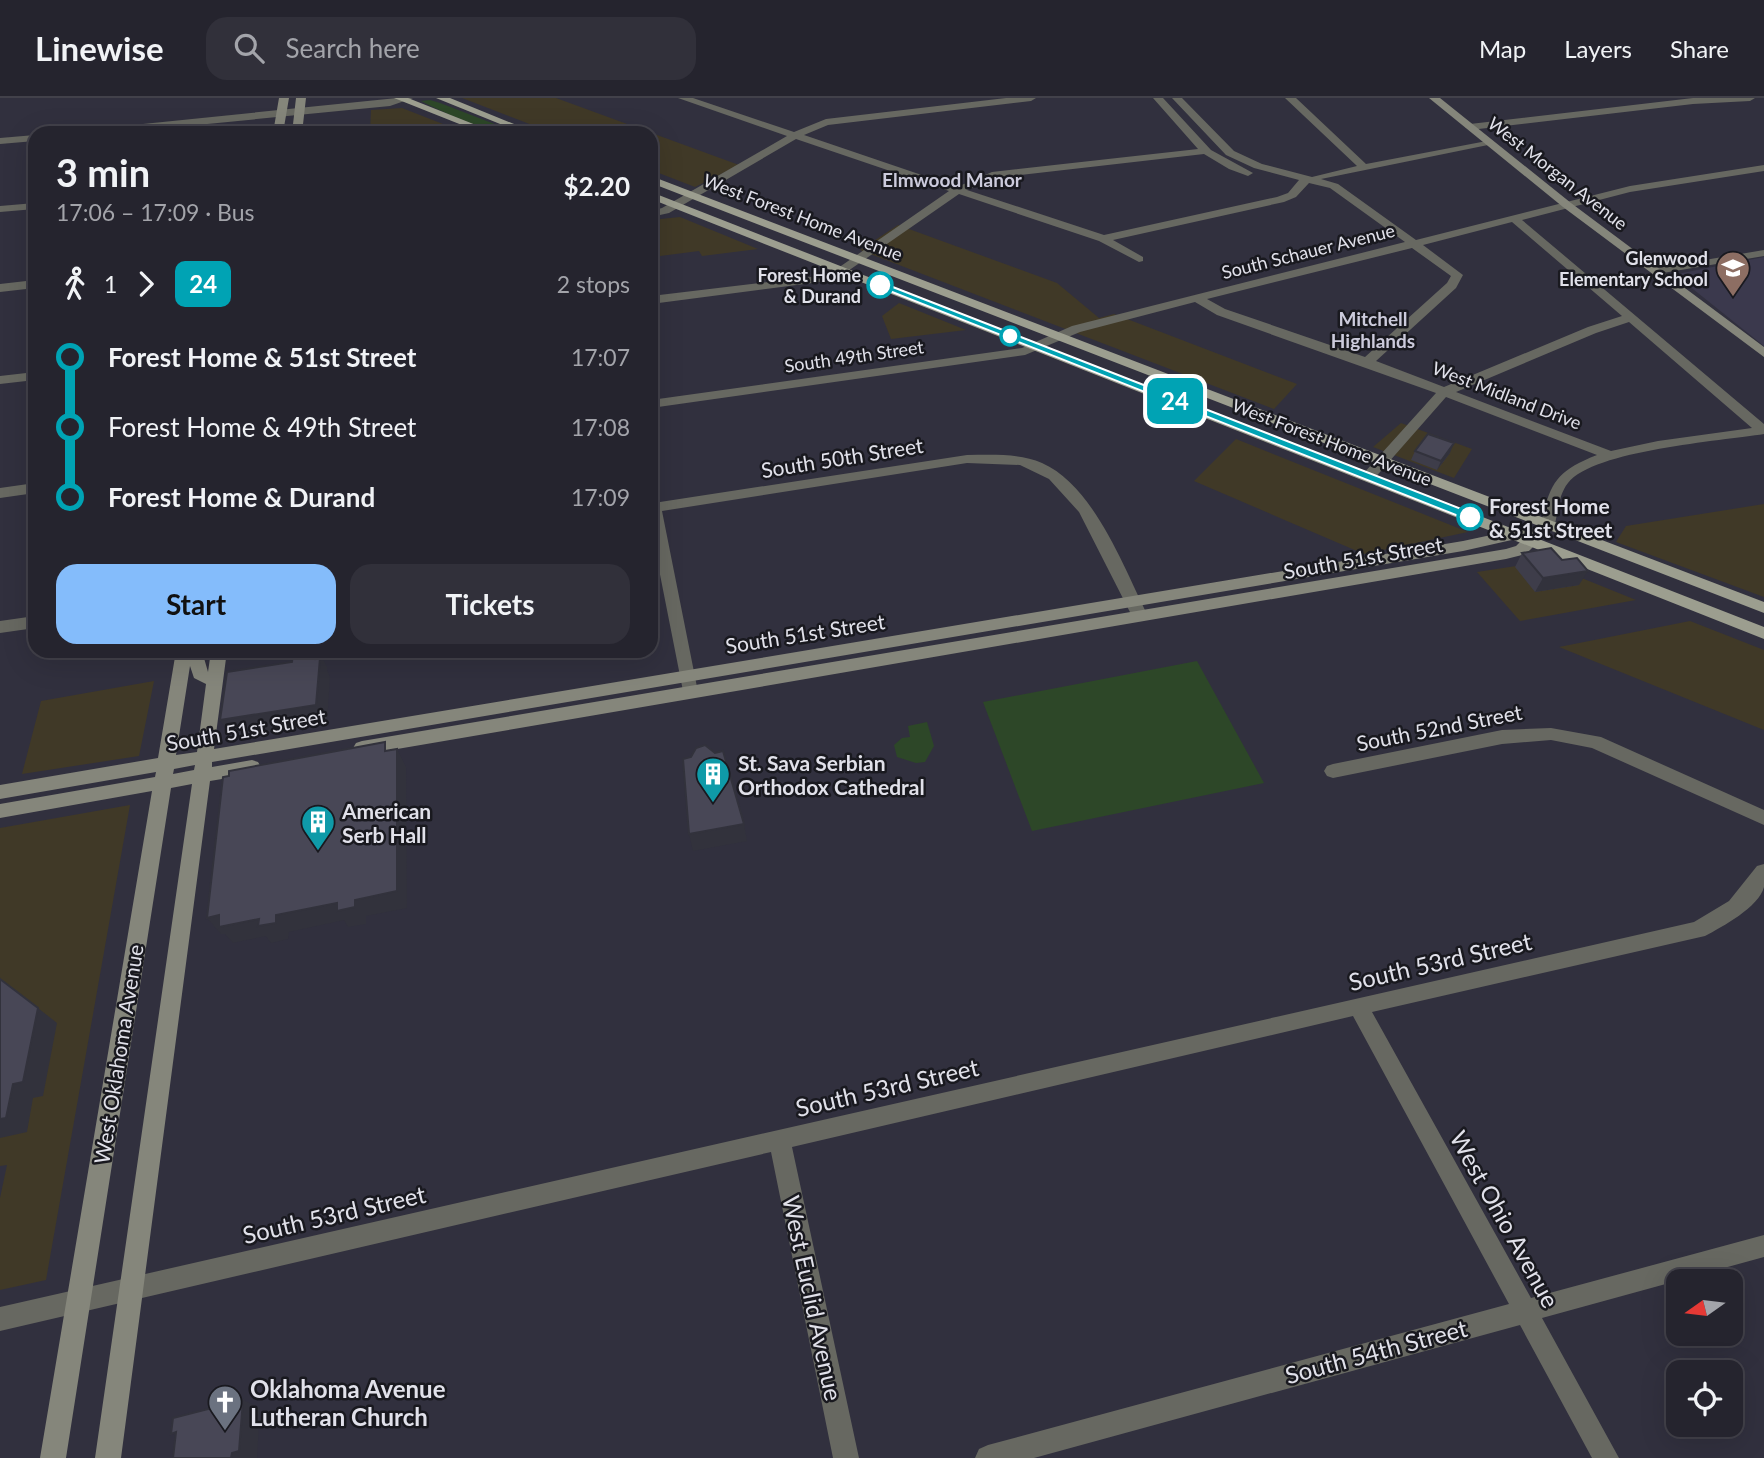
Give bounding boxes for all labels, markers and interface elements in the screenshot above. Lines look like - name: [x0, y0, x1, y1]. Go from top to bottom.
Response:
- search box: [206, 17, 696, 80]
- text: Linewise: [35, 28, 164, 68]
- icon: search: [230, 29, 268, 67]
- text: Search here: [286, 32, 420, 64]
- text: Map: [1479, 34, 1526, 63]
- text: Layers: [1564, 34, 1632, 63]
- text: Share: [1670, 34, 1729, 63]
- street label: West Morgan Avenue: [1484, 112, 1632, 234]
- text: 3 min: [56, 149, 150, 195]
- district label: Elmwood Manor: [882, 168, 1023, 191]
- street label: West Forest Home Avenue: [700, 169, 906, 265]
- text: $2.20: [564, 170, 630, 202]
- text: 17:06 – 17:09 · Bus: [56, 198, 255, 226]
- street label: South Schauer Avenue: [1219, 219, 1397, 283]
- place label: Glenwood Elementary School: [1559, 247, 1708, 290]
- school or university icon: Glenwood Elementary School: [1714, 249, 1752, 298]
- place label: Forest Home & Durand: [758, 264, 861, 307]
- icon: walk: [56, 265, 94, 303]
- icon: forward: [127, 265, 165, 303]
- text: 24: [189, 269, 217, 298]
- text: 1: [104, 270, 117, 298]
- text: 2 stops: [557, 270, 630, 298]
- marker: Forest Home & Durand: [867, 272, 893, 298]
- district label: Mitchell Highlands: [1331, 307, 1415, 352]
- unlabelled marker: [1000, 326, 1020, 346]
- street label: South 49th Street: [783, 335, 926, 377]
- text: Forest Home & 51st Street: [108, 341, 416, 373]
- text: 17:07: [571, 343, 630, 371]
- street label: West Midland Drive: [1429, 356, 1585, 434]
- line badge: 24: [1144, 378, 1206, 424]
- text: 24: [1161, 386, 1189, 415]
- street label: West Forest Home Avenue: [1229, 394, 1435, 490]
- text: Forest Home & 49th Street: [108, 411, 416, 443]
- text: 17:08: [571, 413, 630, 441]
- street label: South 50th Street: [759, 432, 925, 482]
- text: Forest Home & Durand: [108, 481, 375, 513]
- text: 17:09: [571, 483, 630, 511]
- place label: Forest Home & 51st Street: [1489, 493, 1613, 542]
- marker: Forest Home & 51st Street: [1457, 504, 1483, 530]
- street label: South 51st Street: [1281, 531, 1445, 583]
- button: Start: [56, 564, 336, 644]
- button: Tickets: [350, 564, 630, 644]
- street label: South 51st Street: [723, 608, 887, 658]
- street label: South 52nd Street: [1354, 699, 1524, 755]
- street label: South 51st Street: [164, 703, 328, 755]
- place label: St. Sava Serbian Orthodox Cathedral: [738, 750, 925, 799]
- building icon: St. Sava Serbian Orthodox Cathedral: [694, 755, 732, 804]
- place label: American Serb Hall: [341, 798, 431, 847]
- building icon: American Serb Hall: [299, 803, 337, 852]
- street label: South 53rd Street: [1346, 926, 1535, 996]
- street label: West Oklahoma Avenue: [88, 942, 148, 1166]
- street label: South 53rd Street: [793, 1052, 982, 1122]
- street label: West Ohio Avenue: [1444, 1125, 1566, 1313]
- street label: South 53rd Street: [240, 1179, 429, 1249]
- street label: West Euclid Avenue: [777, 1193, 849, 1403]
- north arrow: [1666, 1269, 1743, 1346]
- map controls: [1666, 1269, 1743, 1437]
- street label: South 54th Street: [1282, 1313, 1471, 1389]
- button: locate: [1666, 1360, 1743, 1437]
- place label: Oklahoma Avenue Lutheran Church: [250, 1374, 446, 1431]
- church icon: Oklahoma Avenue Lutheran Church: [206, 1383, 244, 1432]

